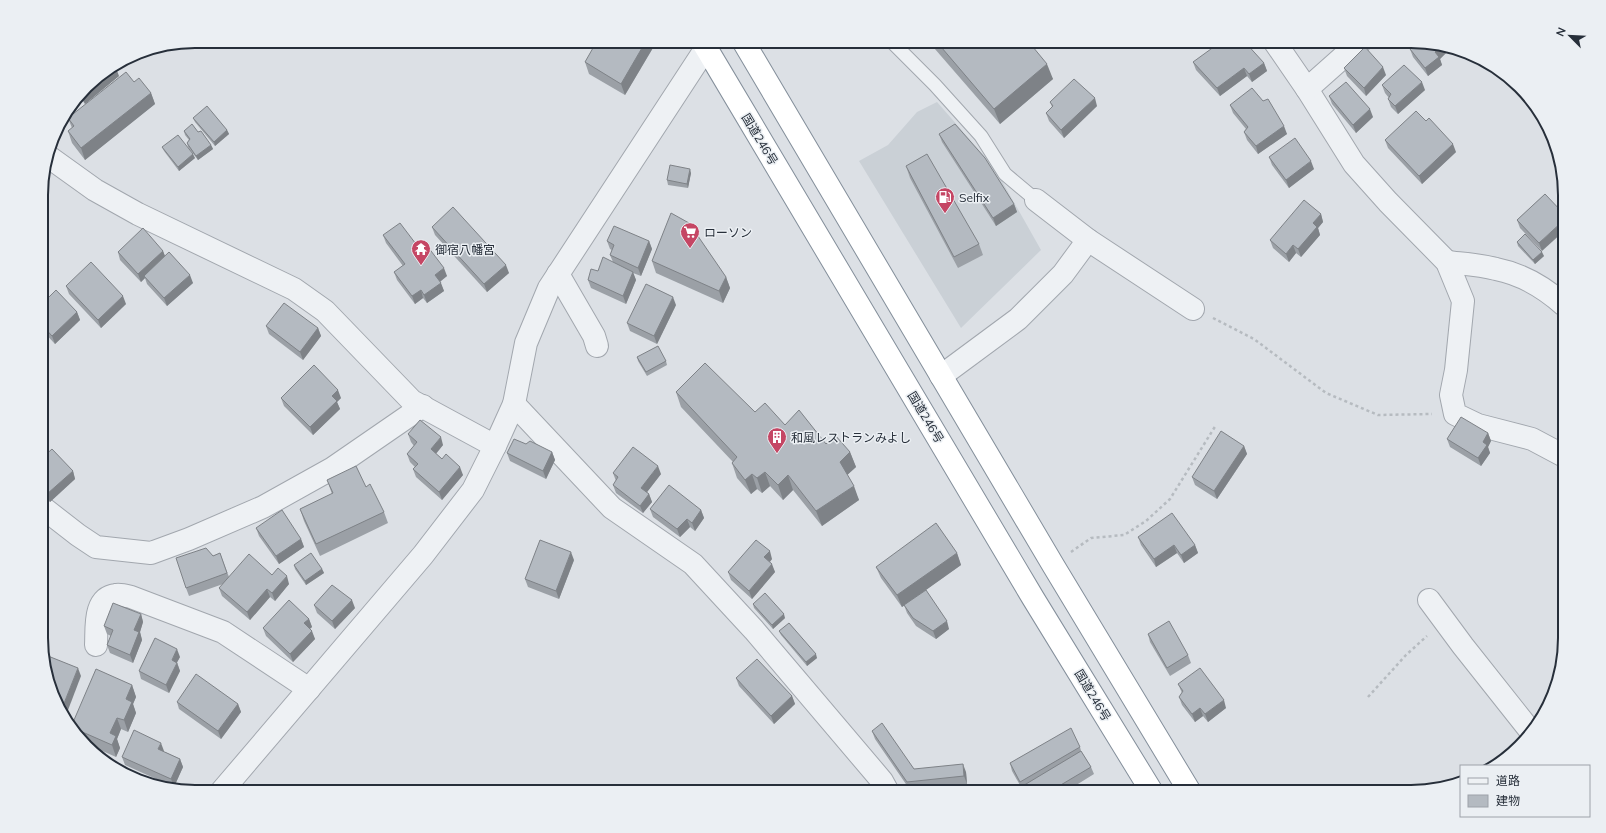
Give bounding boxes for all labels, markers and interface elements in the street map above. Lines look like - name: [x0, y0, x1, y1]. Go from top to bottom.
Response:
- north arrow: [1550, 16, 1590, 56]
- text: N: [1553, 25, 1569, 39]
- street label: 国道246号: [739, 110, 781, 168]
- fuel station icon: Selfix: [934, 186, 956, 214]
- place label: Selfix: [959, 190, 990, 205]
- supermarket icon: ローソン: [679, 221, 701, 249]
- place label: ローソン: [704, 225, 752, 240]
- temple icon: 御宿八幡宮: [410, 238, 432, 266]
- place label: 御宿八幡宮: [435, 242, 495, 257]
- street label: 国道246号: [905, 388, 947, 446]
- building icon: 和風レストランみよし: [766, 426, 788, 454]
- place label: 和風レストランみよし: [791, 430, 911, 445]
- street label: 国道246号: [1072, 666, 1114, 724]
- legend: [1460, 765, 1590, 817]
- text: 道路: [1496, 773, 1520, 788]
- text: 建物: [1496, 793, 1520, 808]

